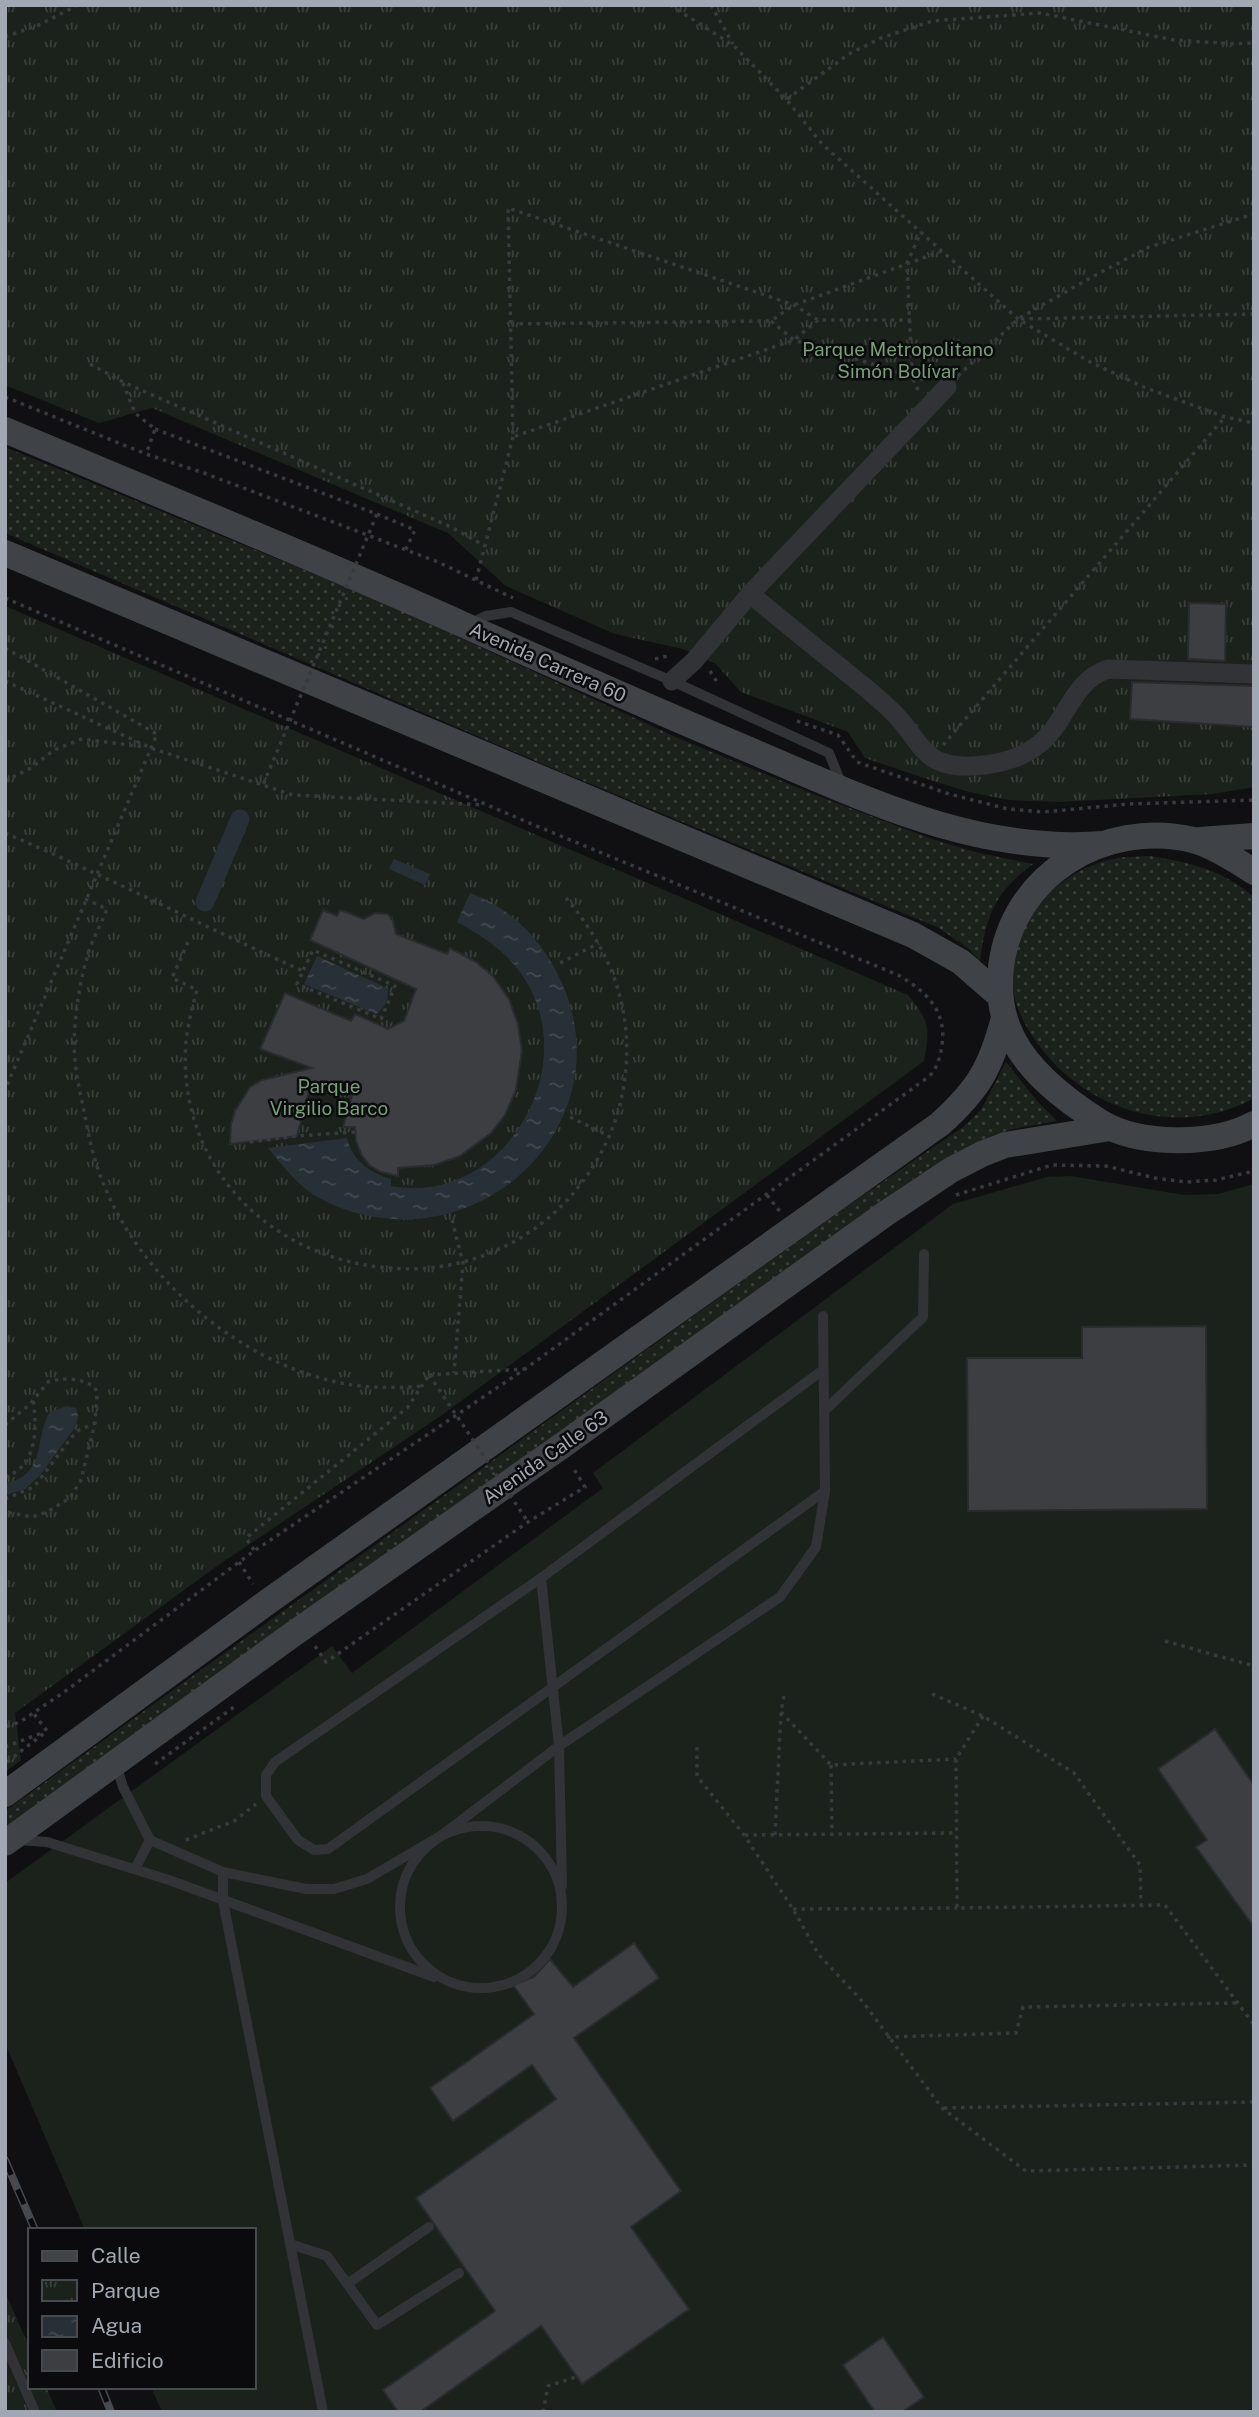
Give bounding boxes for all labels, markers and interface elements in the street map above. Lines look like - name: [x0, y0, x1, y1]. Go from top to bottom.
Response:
- park label: Parque Metropolitano Simón Bolívar: [802, 338, 994, 382]
- street label: Avenida Carrera 60: [466, 618, 630, 706]
- park label: Parque Virgilio Barco: [270, 1075, 388, 1119]
- street label: Avenida Calle 63: [478, 1406, 612, 1508]
- legend: [28, 2228, 256, 2389]
- text: Calle: [91, 2243, 141, 2268]
- text: Parque: [91, 2278, 160, 2303]
- text: Agua: [91, 2313, 142, 2338]
- text: Edificio: [91, 2348, 164, 2373]

